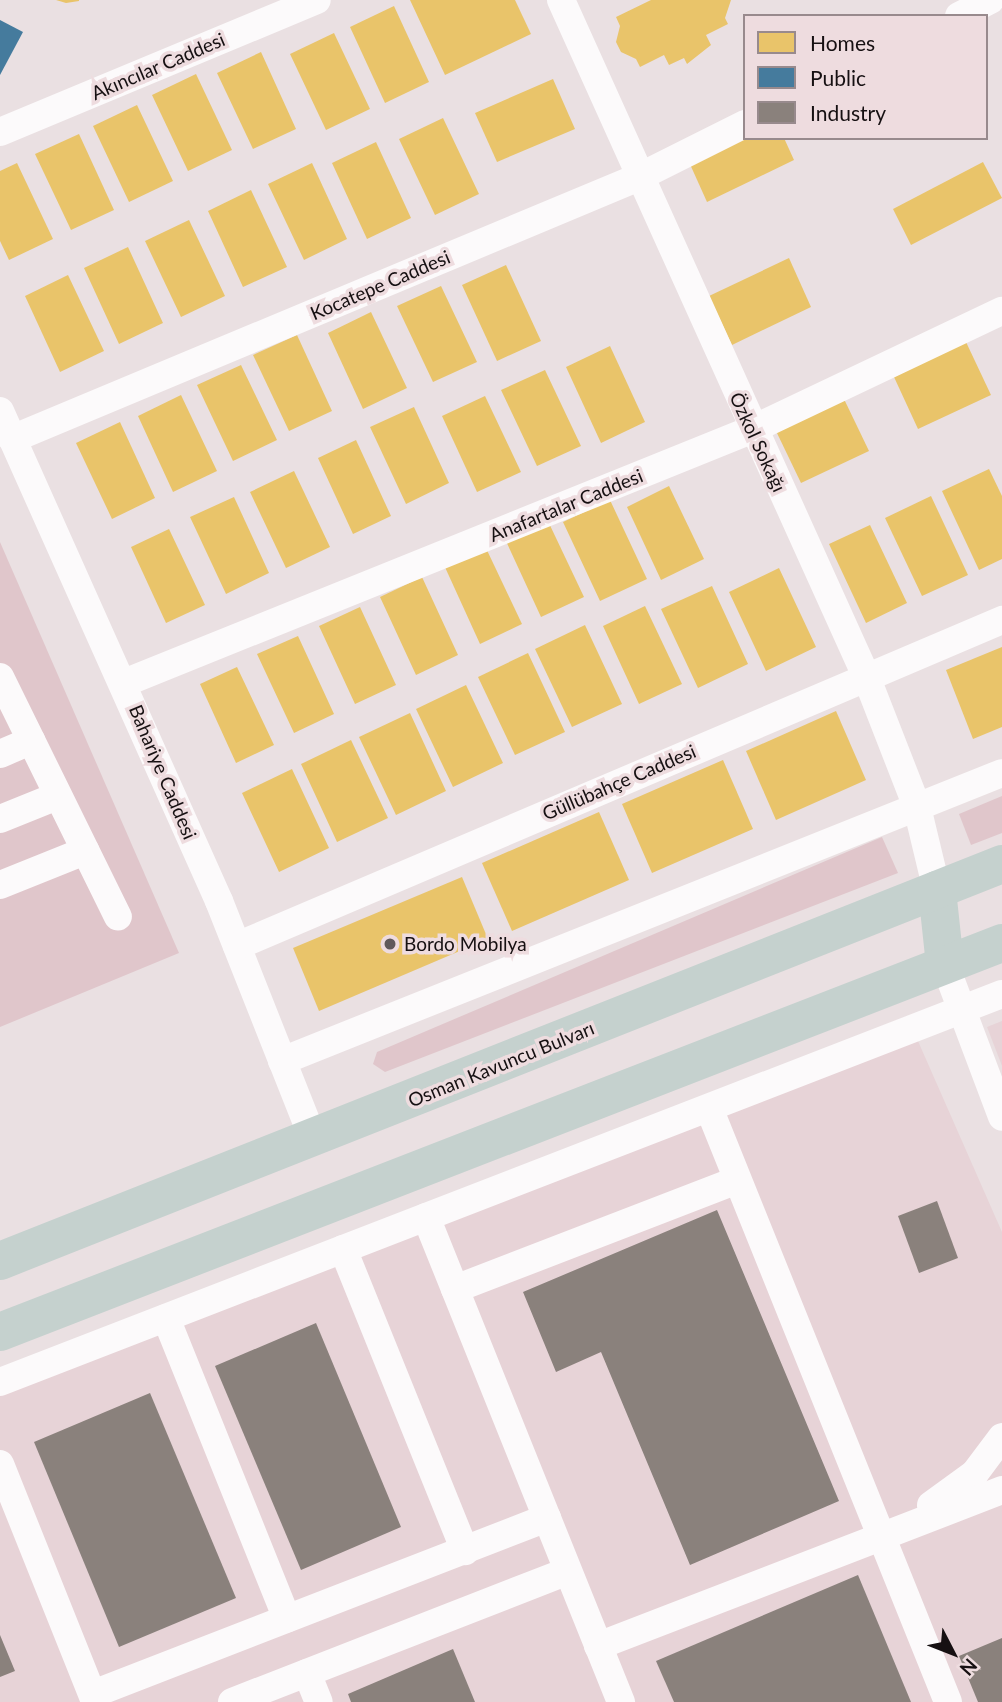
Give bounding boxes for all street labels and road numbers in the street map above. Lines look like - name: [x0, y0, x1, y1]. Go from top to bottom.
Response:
- street label: Akıncılar Caddesi: [88, 28, 228, 104]
- street label: Kocatepe Caddesi: [307, 245, 453, 325]
- street label: Özkol Sokağı: [725, 389, 791, 495]
- street label: Anafartalar Caddesi: [486, 464, 646, 546]
- street label: Bahariye Caddesi: [124, 701, 202, 843]
- street label: Güllübahçe Caddesi: [539, 739, 699, 825]
- street label: Osman Kavuncu Bulvarı: [405, 1016, 597, 1112]

